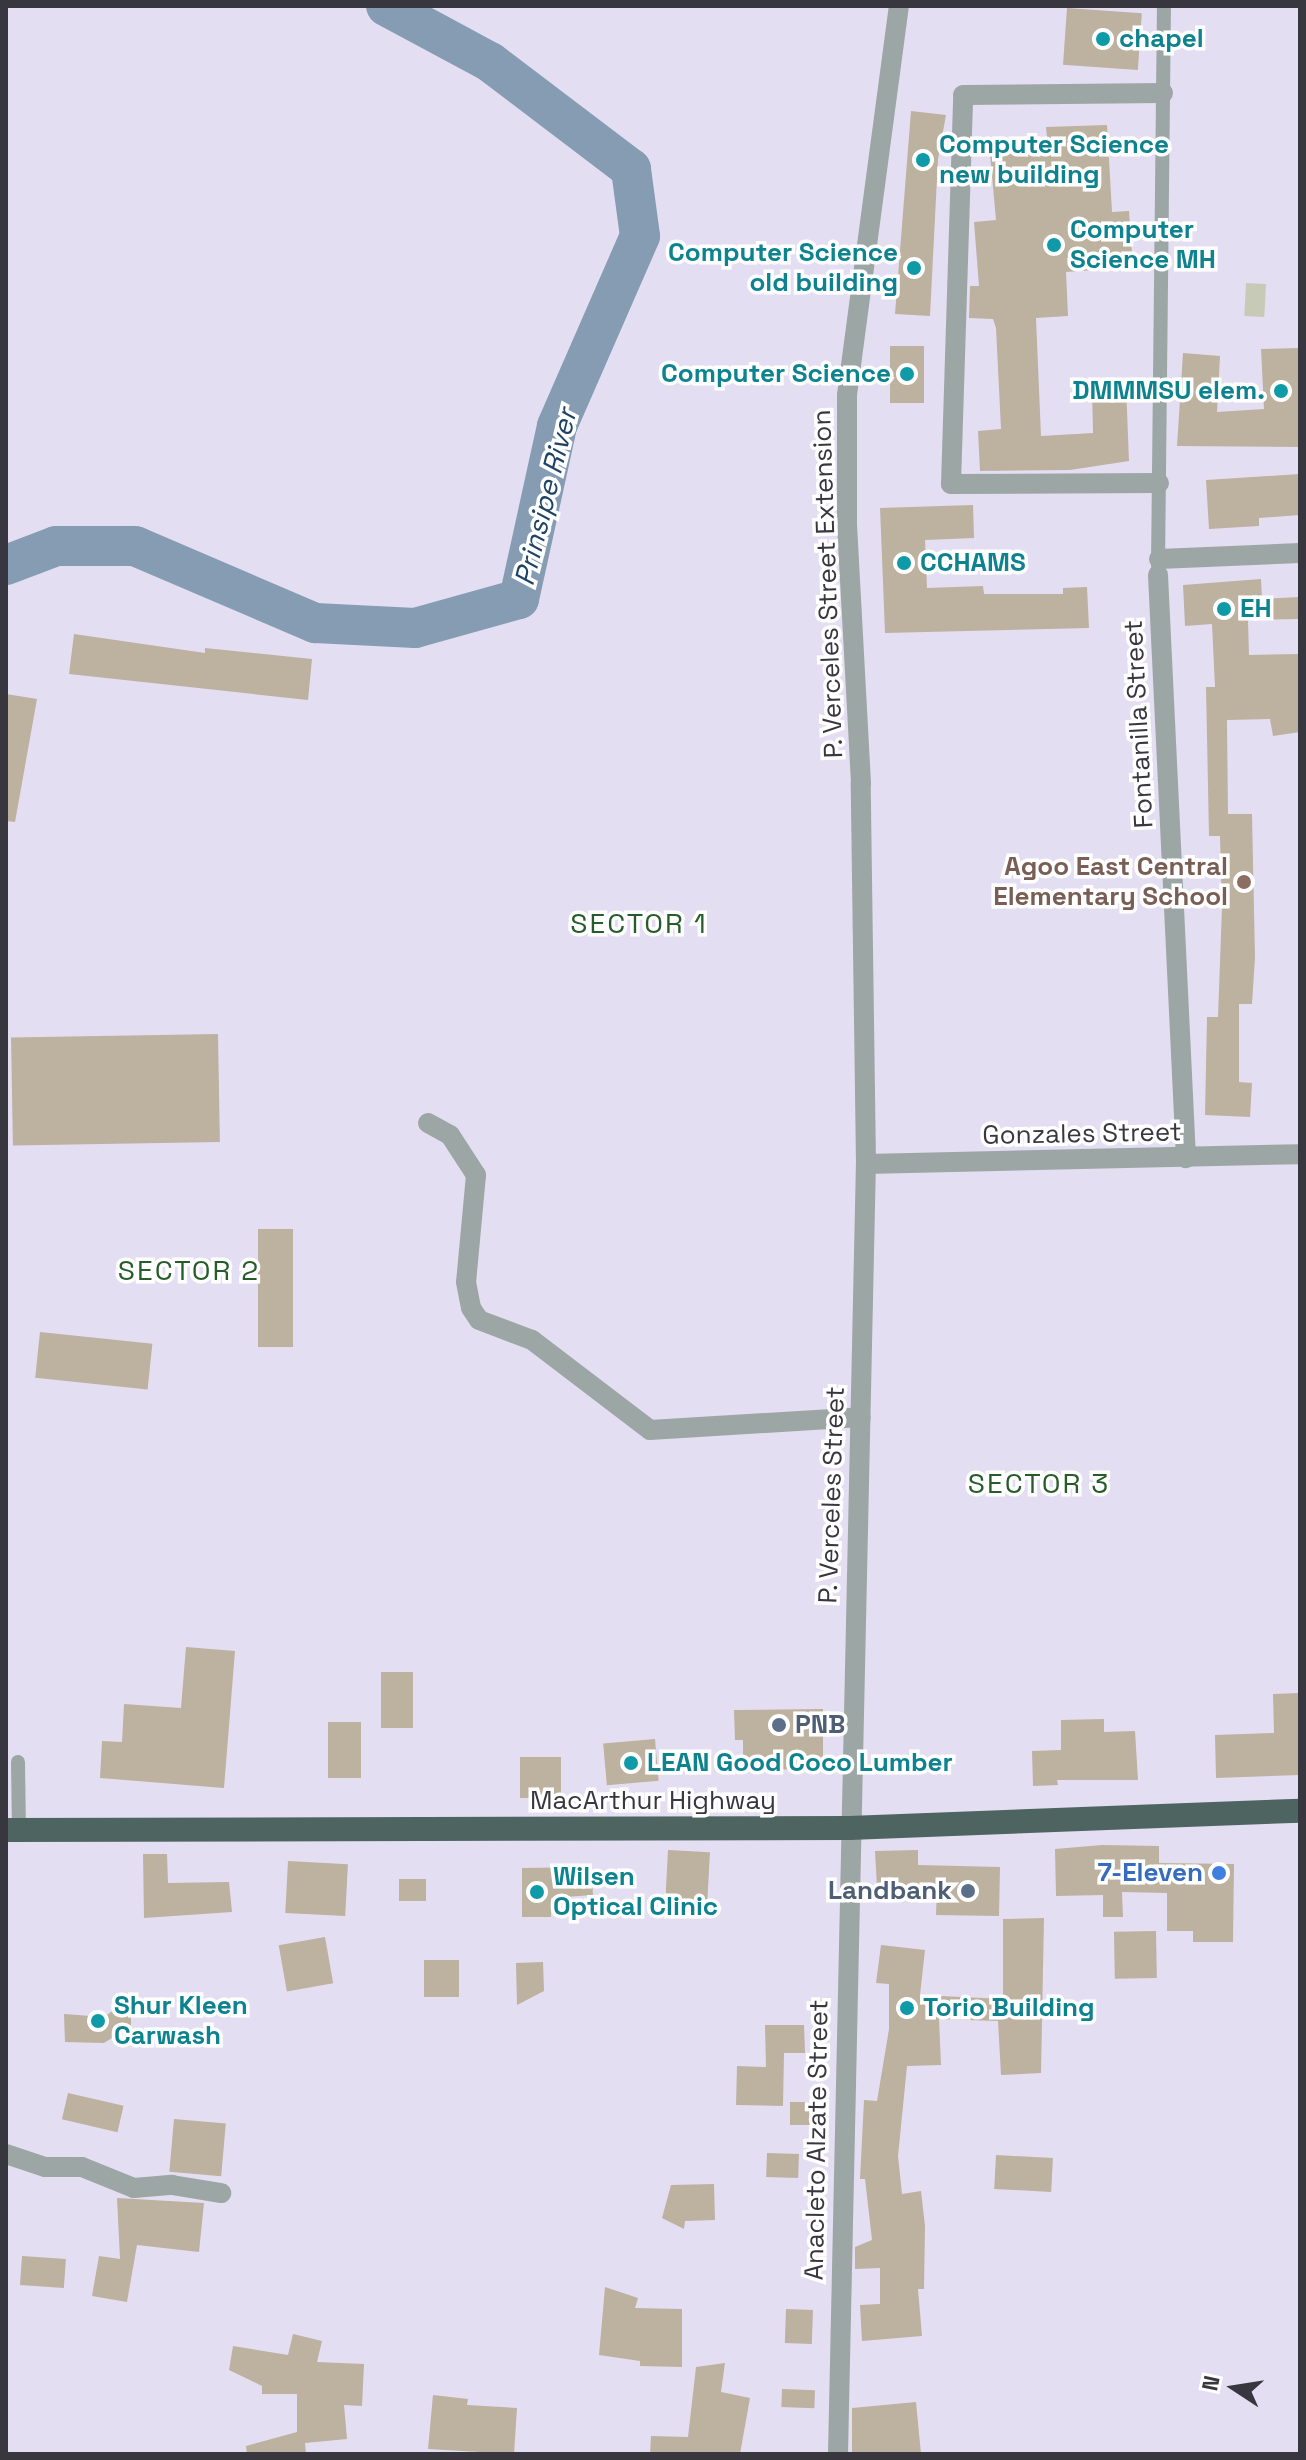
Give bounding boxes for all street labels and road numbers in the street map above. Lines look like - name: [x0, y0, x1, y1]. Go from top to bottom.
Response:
- street label: P. Verceles Street Extension: [806, 409, 850, 759]
- street label: Fontanilla Street: [1118, 619, 1160, 829]
- street label: Gonzales Street: [982, 1117, 1182, 1151]
- street label: P. Verceles Street: [813, 1385, 851, 1605]
- street label: MacArthur Highway: [530, 1785, 776, 1817]
- street label: Anacleto Alzate Street: [799, 1999, 835, 2281]

